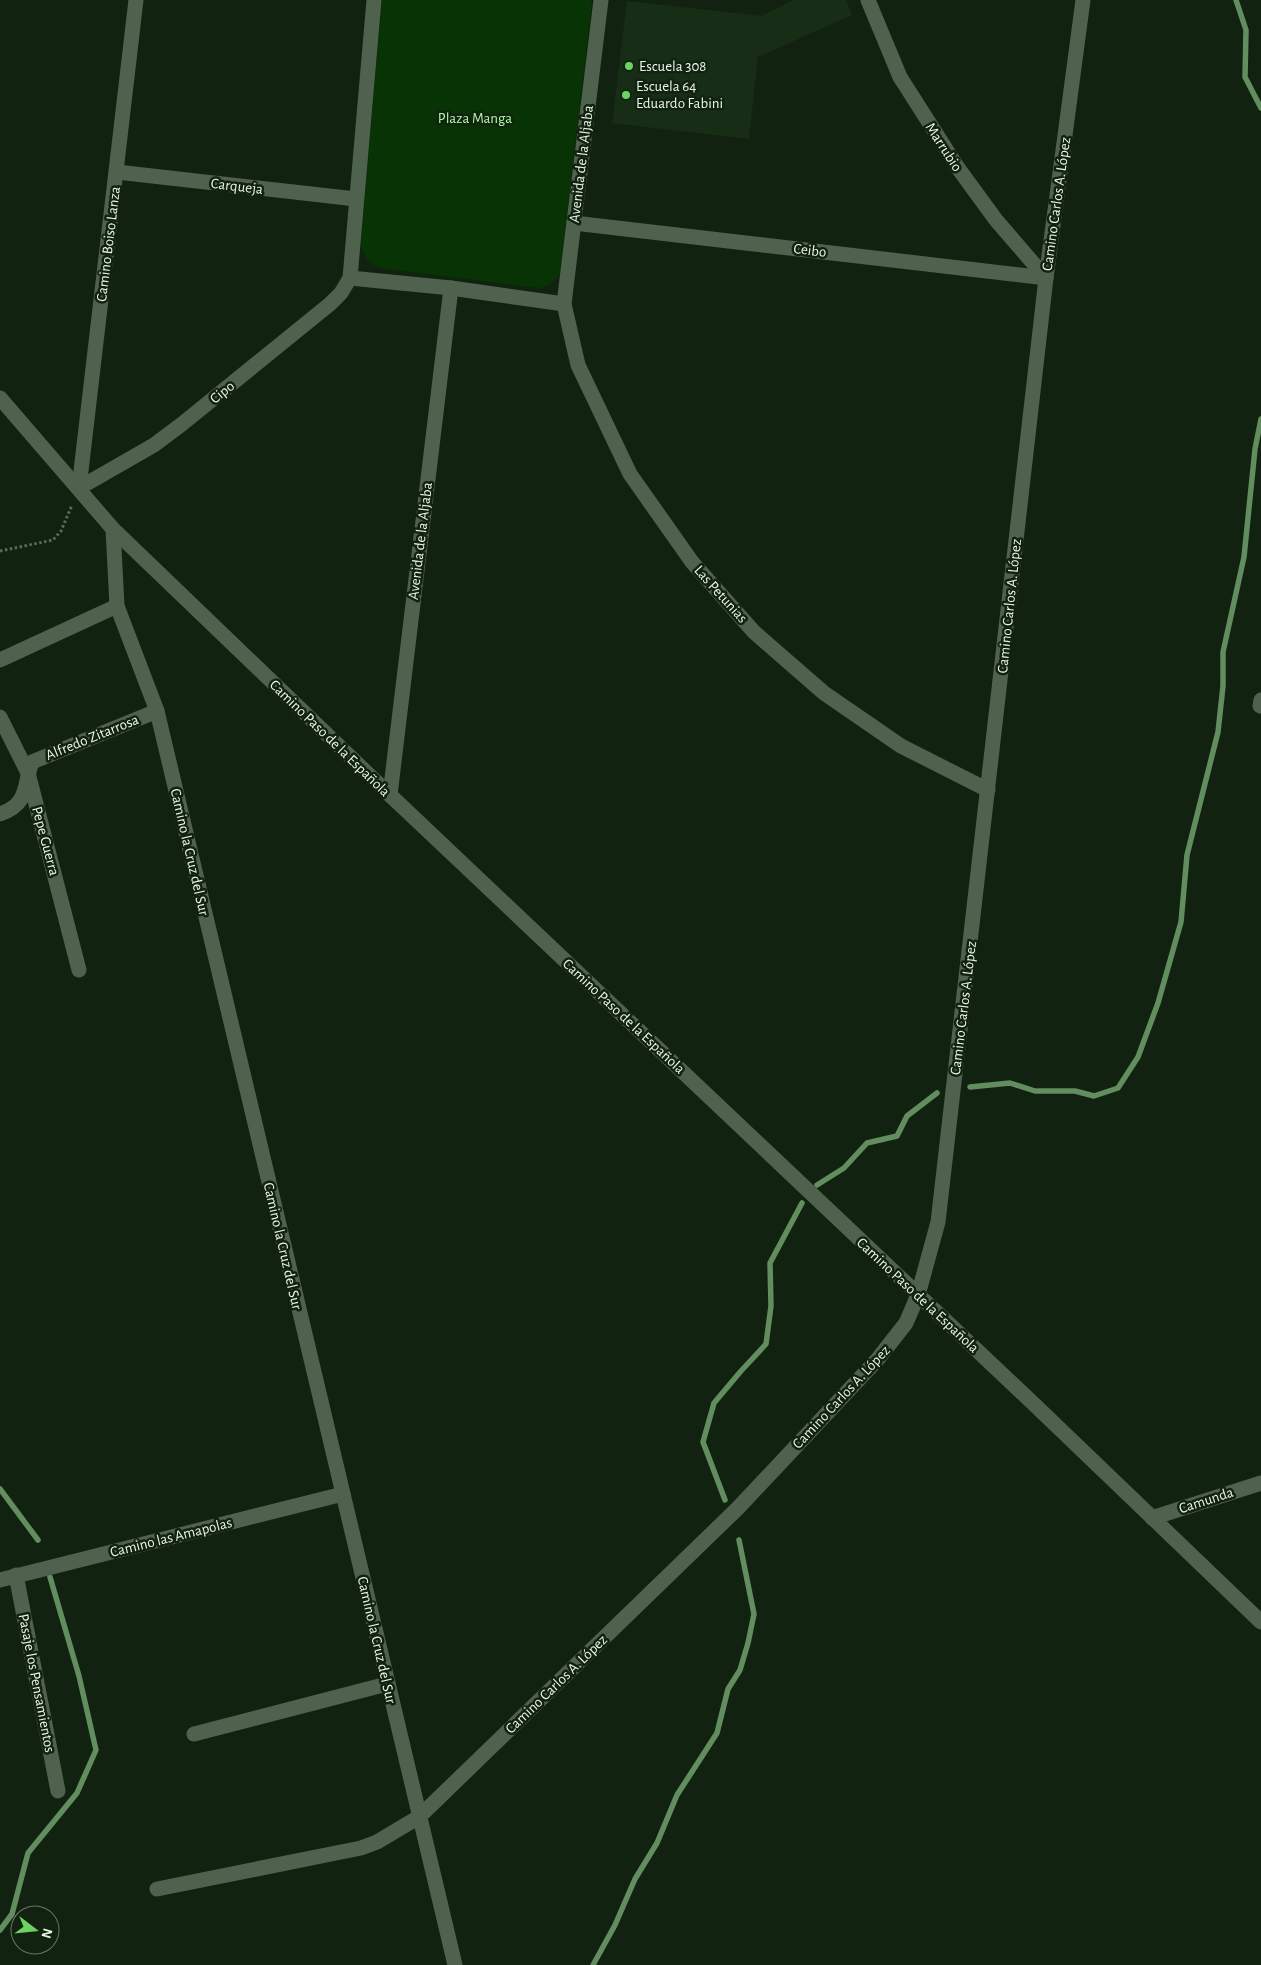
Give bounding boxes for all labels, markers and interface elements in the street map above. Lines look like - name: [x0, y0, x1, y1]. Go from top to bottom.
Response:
- place label: Escuela 308: [639, 59, 706, 74]
- marker: Escuela 308: [623, 60, 635, 72]
- place label: Escuela 64 Eduardo Fabini: [636, 79, 723, 111]
- marker: Escuela 64 Eduardo Fabini: [620, 89, 632, 101]
- street label: Avenida de la Aljaba: [567, 104, 596, 224]
- park label: Plaza Manga: [438, 111, 512, 126]
- street label: Marrubio: [922, 120, 965, 174]
- street label: Camino Carlos A. López: [1040, 136, 1073, 272]
- street label: Carqueja: [210, 176, 264, 197]
- street label: Camino Boiso Lanza: [94, 186, 123, 303]
- street label: Ceibo: [793, 241, 827, 260]
- street label: Cipo: [207, 378, 237, 407]
- street label: Avenida de la Aljaba: [406, 481, 435, 601]
- street label: Camino Carlos A. López: [995, 538, 1024, 674]
- street label: Las Petunias: [691, 563, 750, 626]
- street label: Camino Paso de la Española: [267, 677, 393, 800]
- street label: Alfredo Zitarrosa: [44, 712, 141, 763]
- street label: Camino la Cruz del Sur: [168, 787, 211, 917]
- street label: Pepe Guerra: [29, 805, 62, 877]
- street label: Camino Carlos A. López: [948, 940, 979, 1076]
- street label: Camino Paso de la Española: [560, 956, 688, 1077]
- street label: Camino la Cruz del Sur: [261, 1181, 304, 1311]
- street label: Camino Paso de la Española: [854, 1235, 982, 1356]
- street label: Camino Carlos A. López: [790, 1343, 893, 1452]
- street label: Camunda: [1177, 1485, 1235, 1516]
- street label: Camino las Amapolas: [109, 1515, 234, 1560]
- street label: Camino la Cruz del Sur: [355, 1575, 398, 1705]
- street label: Pasaje los Pensamientos: [16, 1612, 57, 1754]
- street label: Camino Carlos A. López: [503, 1632, 610, 1737]
- north arrow: [10, 1905, 60, 1955]
- text: N: [38, 1927, 55, 1940]

